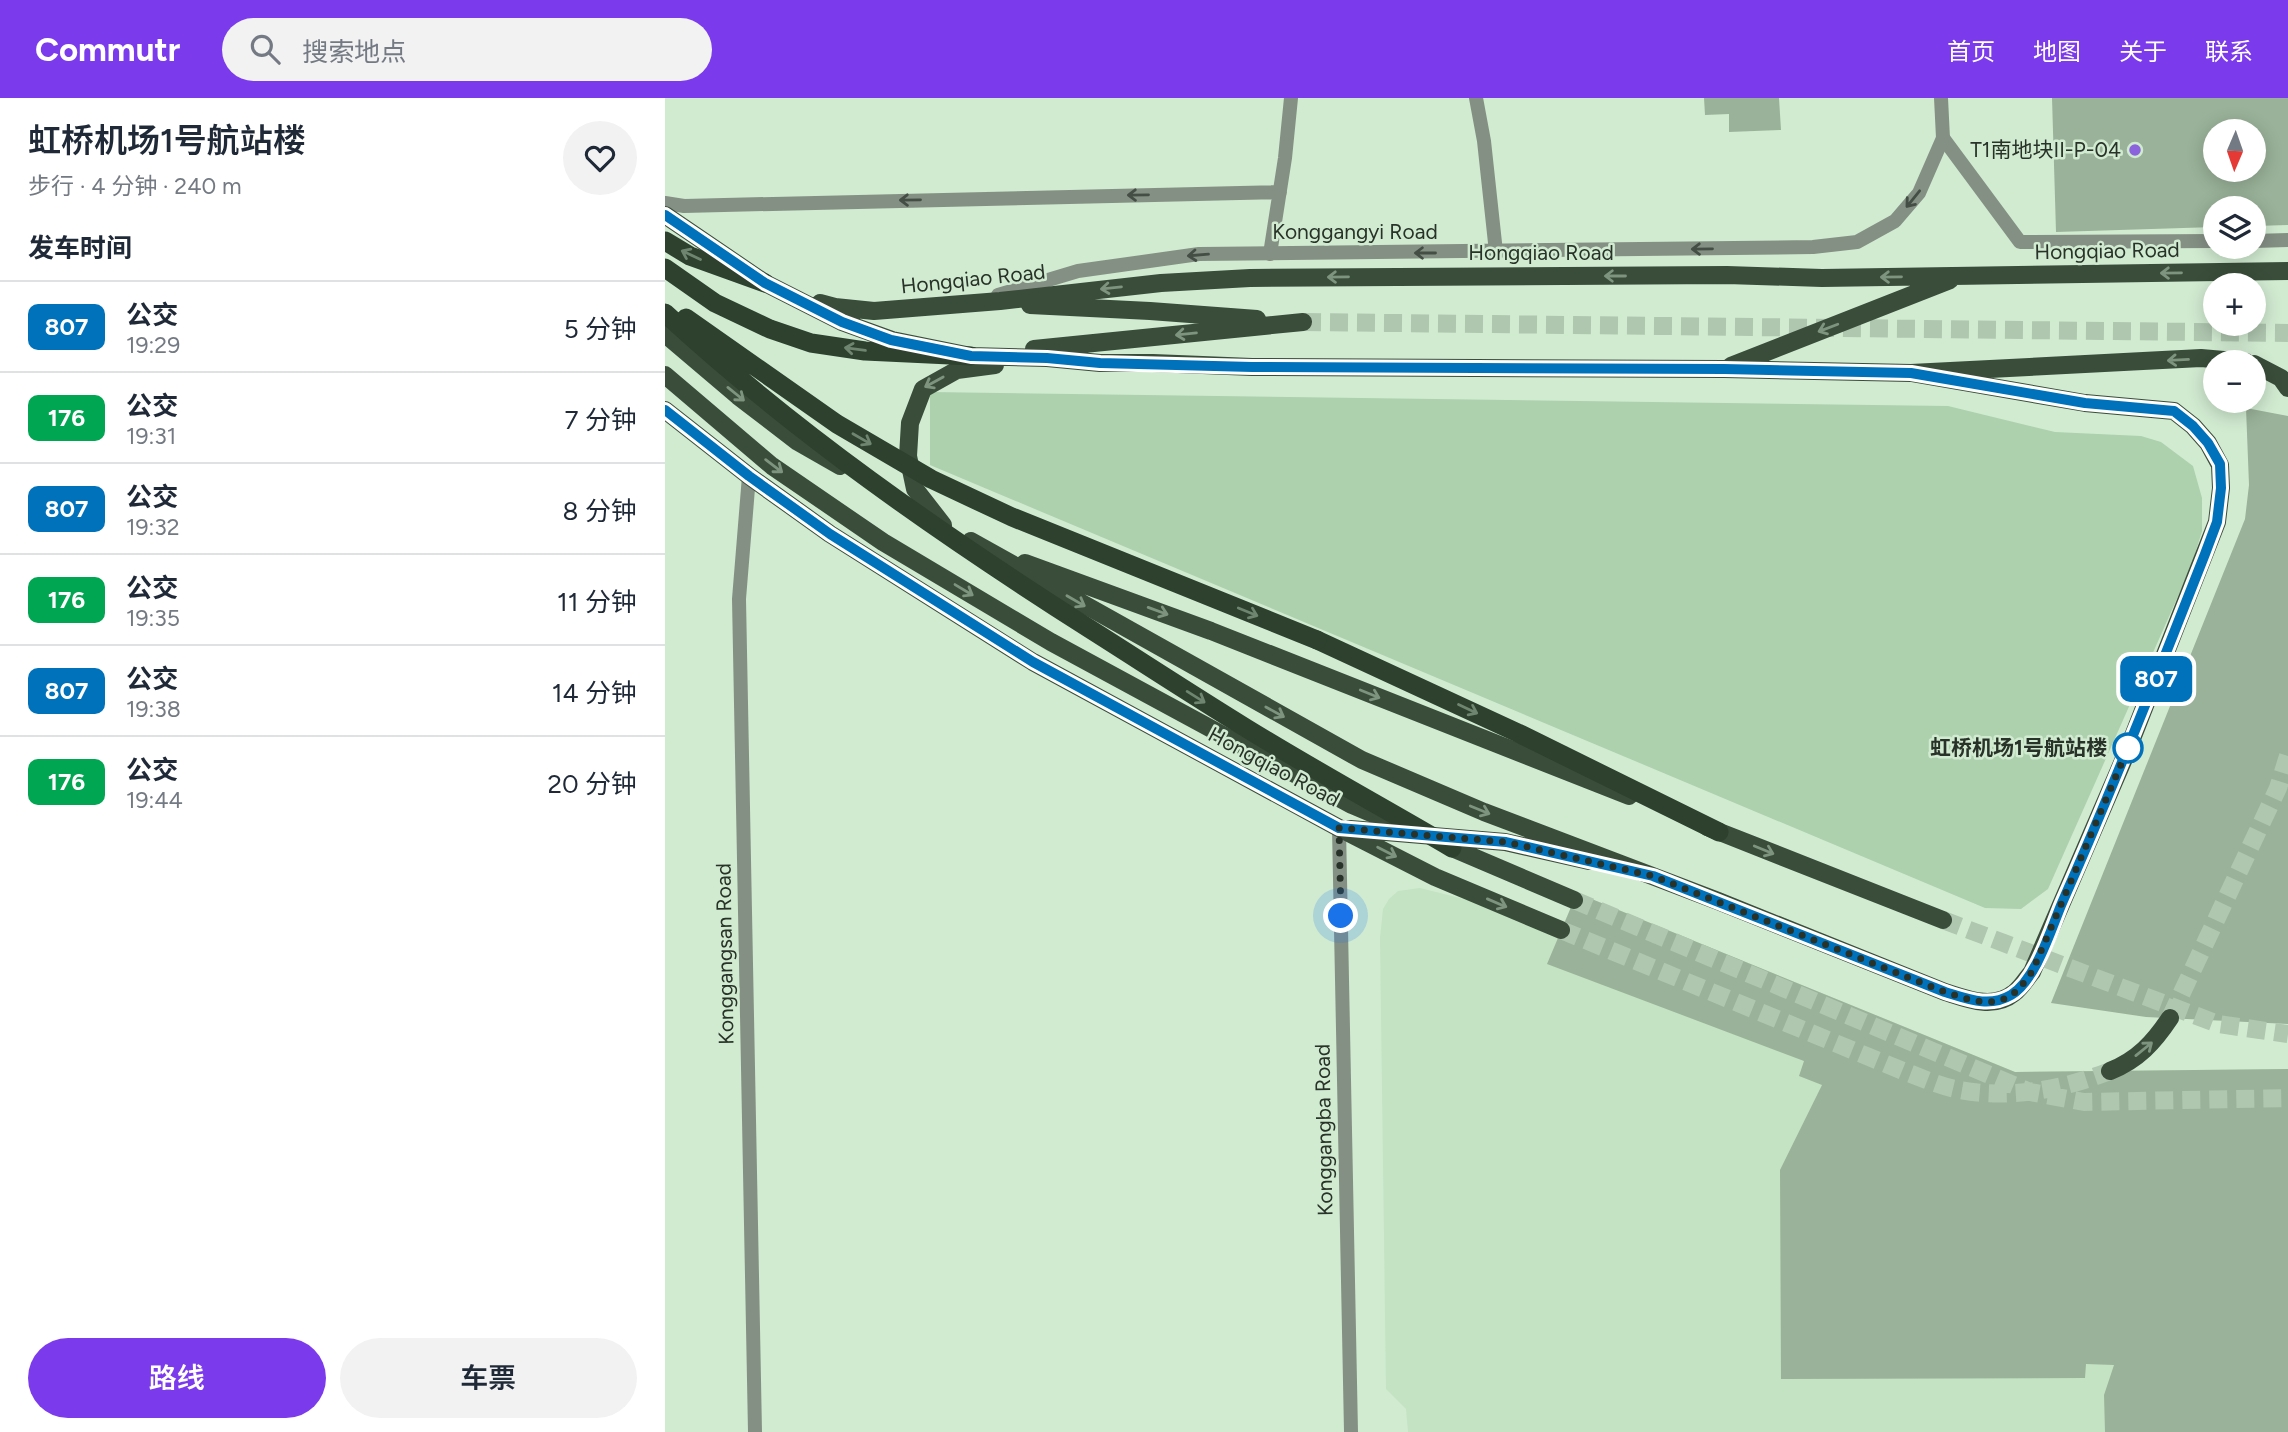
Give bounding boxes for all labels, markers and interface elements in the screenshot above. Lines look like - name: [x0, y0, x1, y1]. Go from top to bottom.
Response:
- search box: [222, 18, 712, 81]
- text: Commutr: [35, 30, 180, 69]
- icon: search: [246, 30, 284, 68]
- text: 搜索地点: [302, 36, 406, 68]
- text: 首页: [1947, 37, 1995, 66]
- text: 地图: [2033, 37, 2081, 66]
- text: 关于: [2119, 37, 2167, 66]
- text: 联系: [2205, 37, 2253, 66]
- north arrow: [2203, 119, 2266, 182]
- map controls: [2203, 119, 2266, 413]
- text: 虹桥机场1号航站楼: [28, 121, 306, 160]
- button: heart: [563, 121, 637, 195]
- place label: T1南地块II-P-04: [1970, 137, 2121, 162]
- marker: T1南地块II-P-04: [2127, 142, 2143, 158]
- text: 步行 · 4 分钟 · 240 m: [28, 172, 242, 200]
- one-way arrow: [1127, 188, 1150, 202]
- one-way arrow: [1906, 190, 1921, 208]
- one-way arrow: [899, 194, 922, 207]
- button: layers: [2203, 196, 2266, 259]
- street label: Konggangyi Road: [1272, 219, 1438, 244]
- text: 发车时间: [28, 232, 132, 264]
- street label: Hongqiao Road: [2034, 237, 2180, 264]
- street label: Hongqiao Road: [1468, 240, 1614, 265]
- one-way arrow: [1691, 242, 1714, 256]
- one-way arrow: [1414, 246, 1437, 259]
- one-way arrow: [681, 248, 702, 261]
- one-way arrow: [1187, 249, 1210, 262]
- street label: Hongqiao Road: [899, 258, 1047, 299]
- one-way arrow: [2160, 266, 2183, 279]
- one-way arrow: [1604, 269, 1627, 283]
- one-way arrow: [1327, 270, 1350, 284]
- one-way arrow: [1880, 271, 1903, 284]
- button: +: [2203, 273, 2266, 336]
- one-way arrow: [1101, 281, 1123, 294]
- text: 公交: [126, 299, 178, 331]
- text: 807: [45, 312, 88, 341]
- text: 5 分钟: [564, 313, 637, 345]
- one-way arrow: [1817, 323, 1839, 335]
- one-way arrow: [1175, 328, 1198, 341]
- text: 19:29: [126, 331, 180, 359]
- one-way arrow: [844, 342, 866, 355]
- button: −: [2203, 350, 2266, 413]
- one-way arrow: [2167, 353, 2190, 366]
- one-way arrow: [924, 376, 945, 389]
- one-way arrow: [726, 386, 744, 402]
- text: 公交: [126, 390, 178, 422]
- text: 176: [48, 403, 85, 432]
- text: 7 分钟: [565, 404, 637, 436]
- text: 19:31: [126, 422, 176, 450]
- one-way arrow: [852, 432, 872, 446]
- one-way arrow: [764, 459, 782, 474]
- text: 公交: [126, 481, 178, 513]
- text: 807: [45, 494, 88, 523]
- text: 8 分钟: [563, 495, 637, 527]
- text: 19:32: [126, 513, 180, 541]
- text: 公交: [126, 572, 178, 604]
- one-way arrow: [954, 584, 974, 598]
- text: 176: [48, 585, 85, 614]
- text: 11 分钟: [557, 586, 637, 618]
- one-way arrow: [1065, 595, 1085, 609]
- text: 19:35: [126, 604, 180, 632]
- one-way arrow: [1147, 606, 1169, 619]
- one-way arrow: [1236, 607, 1258, 620]
- line badge: 807: [2116, 656, 2196, 702]
- text: 公交: [126, 663, 178, 695]
- text: 807: [2134, 664, 2178, 693]
- text: 807: [45, 676, 88, 705]
- text: 14 分钟: [552, 677, 637, 709]
- one-way arrow: [1359, 688, 1381, 701]
- one-way arrow: [1186, 690, 1206, 704]
- text: 19:38: [126, 695, 181, 723]
- one-way arrow: [1457, 703, 1478, 717]
- one-way arrow: [1264, 706, 1285, 719]
- street label: Hongqiao Road: [1204, 721, 1344, 812]
- marker: 虹桥机场1号航站楼: [2113, 733, 2143, 763]
- place label: 虹桥机场1号航站楼: [1930, 735, 2107, 760]
- text: 公交: [126, 754, 178, 786]
- text: 176: [48, 767, 85, 796]
- text: 20 分钟: [547, 768, 637, 800]
- text: 19:44: [126, 786, 183, 814]
- one-way arrow: [1468, 804, 1490, 817]
- one-way arrow: [1753, 844, 1774, 857]
- one-way arrow: [1376, 846, 1397, 860]
- street label: Konggangsan Road: [710, 863, 739, 1045]
- one-way arrow: [1486, 897, 1508, 910]
- your location: [1323, 898, 1358, 933]
- one-way arrow: [2135, 1042, 2153, 1057]
- street label: Konggangba Road: [1309, 1044, 1338, 1216]
- button: 路线: [28, 1338, 326, 1418]
- button: 车票: [340, 1338, 637, 1418]

